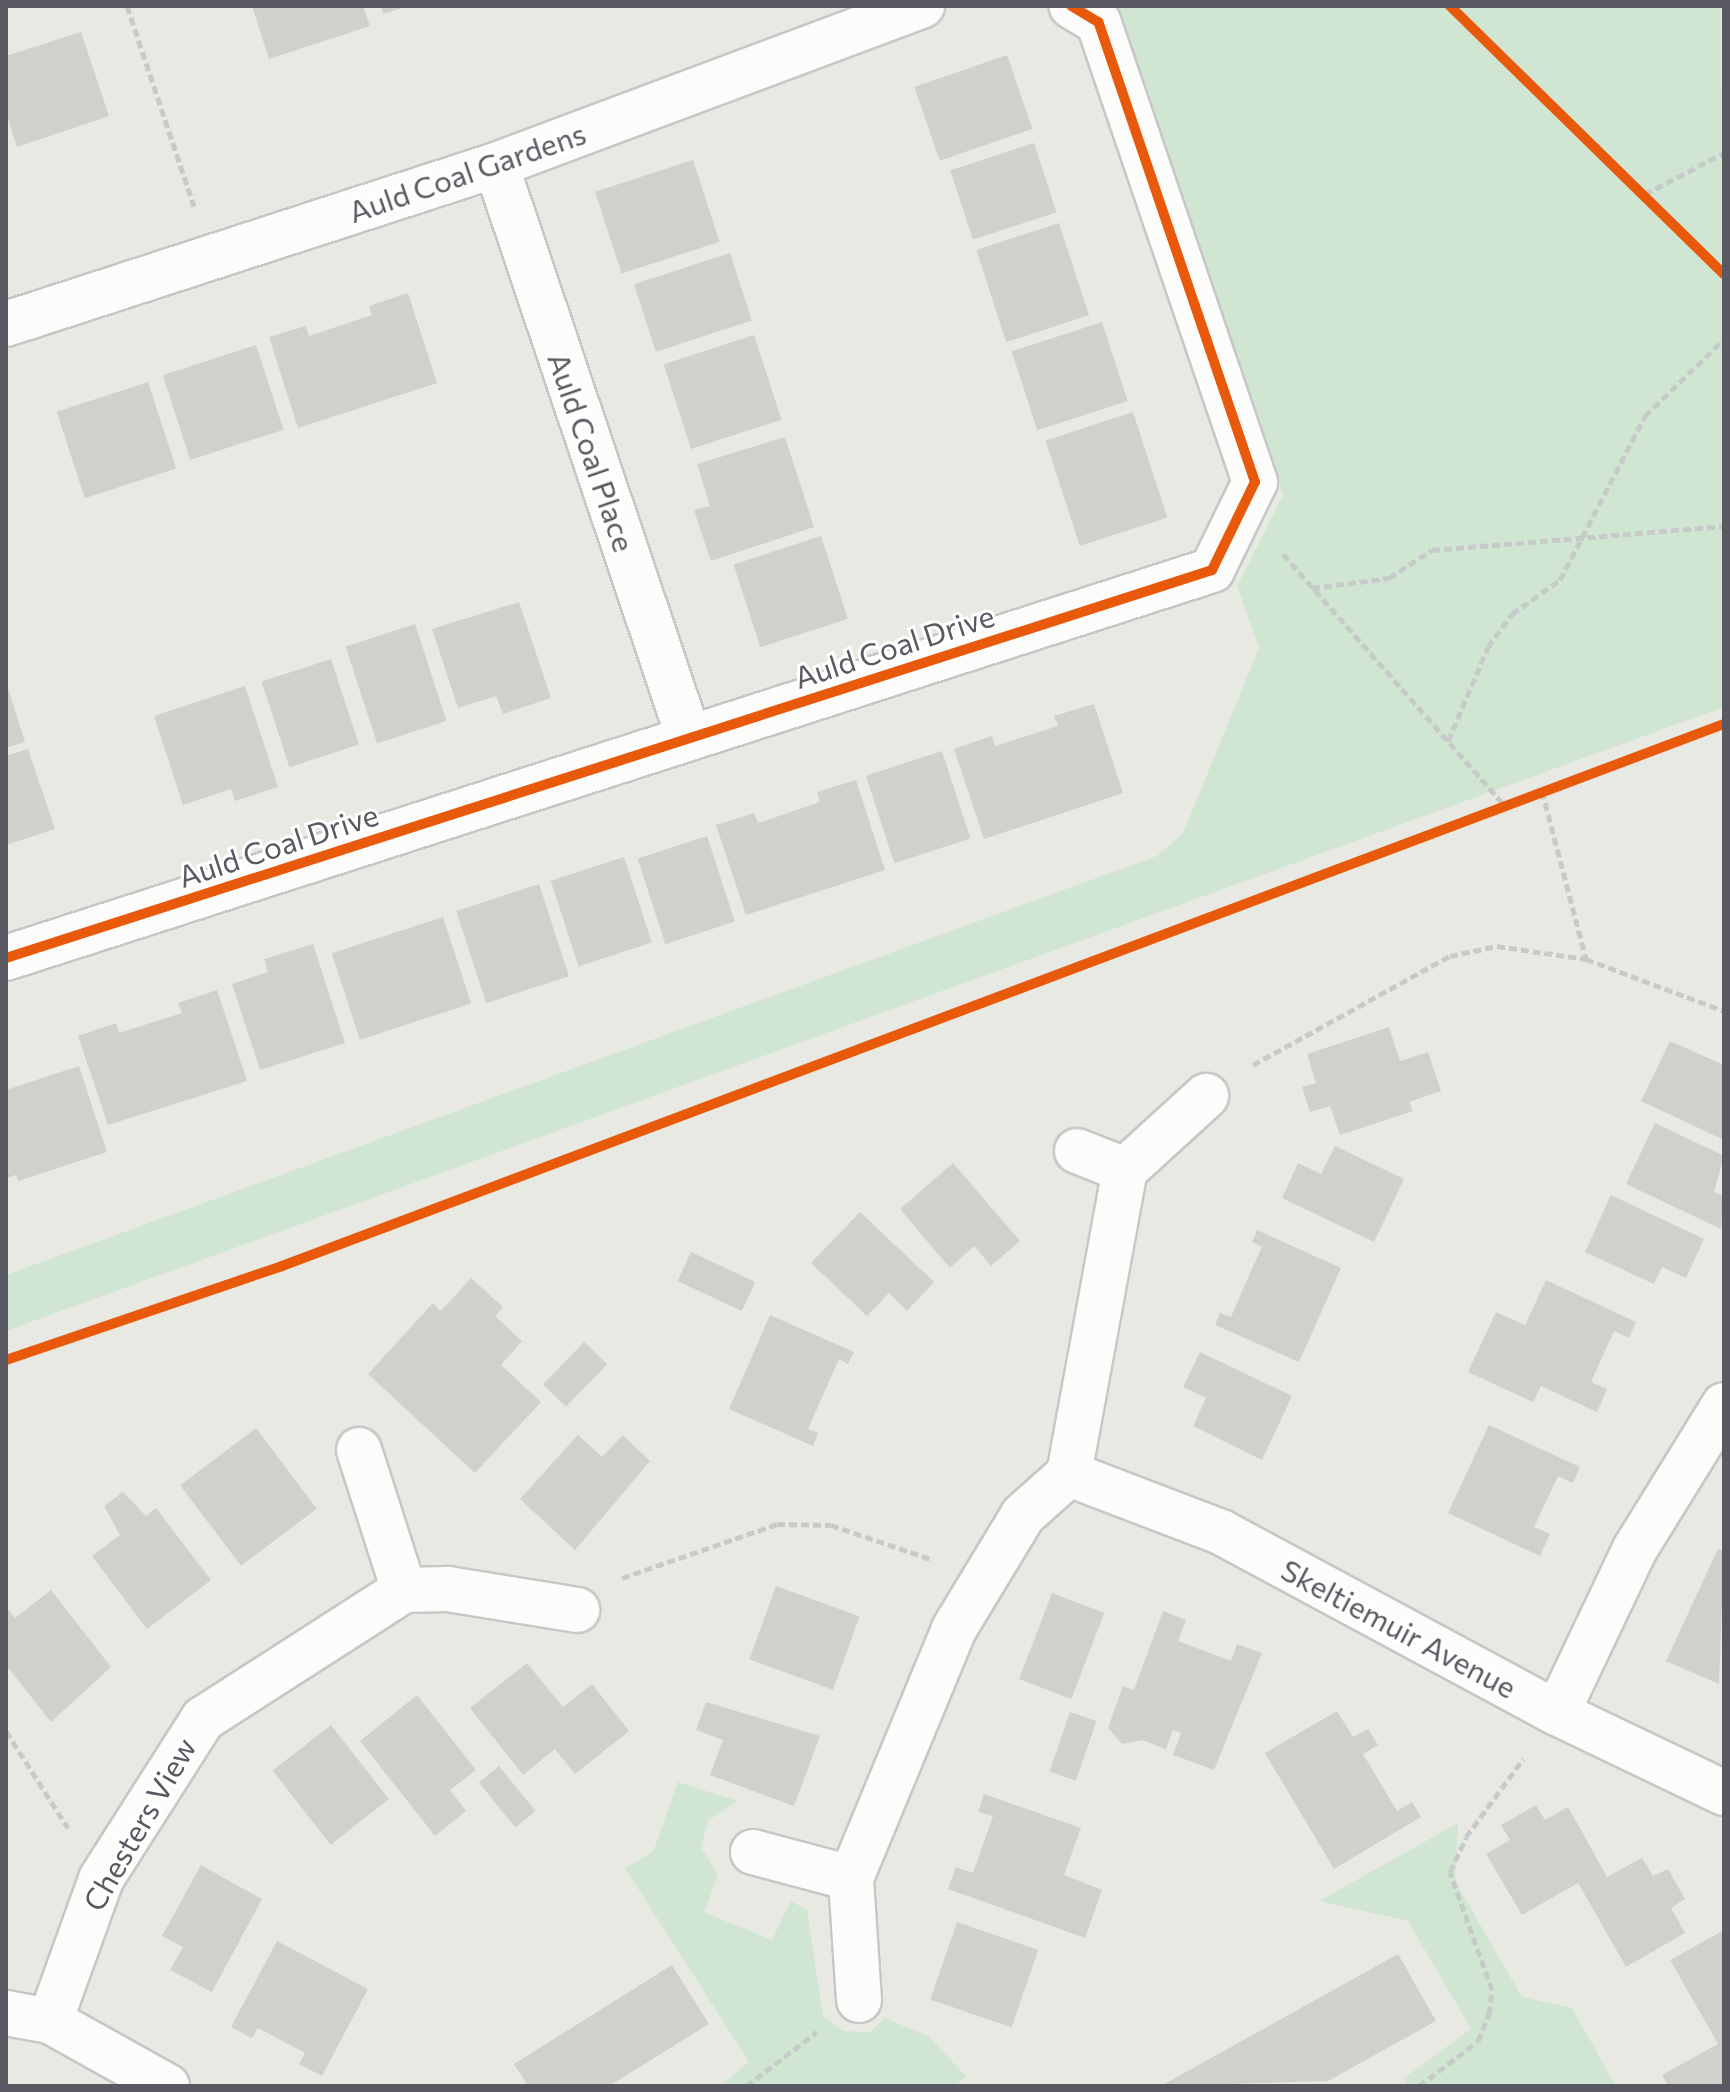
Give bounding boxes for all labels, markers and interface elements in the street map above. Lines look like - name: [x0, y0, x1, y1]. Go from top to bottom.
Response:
- street label: Auld Coal Gardens: [344, 115, 590, 229]
- street label: Auld Coal Place: [541, 348, 643, 556]
- street label: Auld Coal Drive: [790, 597, 998, 695]
- street label: Auld Coal Drive: [174, 796, 382, 894]
- street label: Skeltiemuir Avenue: [1275, 1551, 1523, 1705]
- street label: Chesters View: [75, 1731, 203, 1917]

